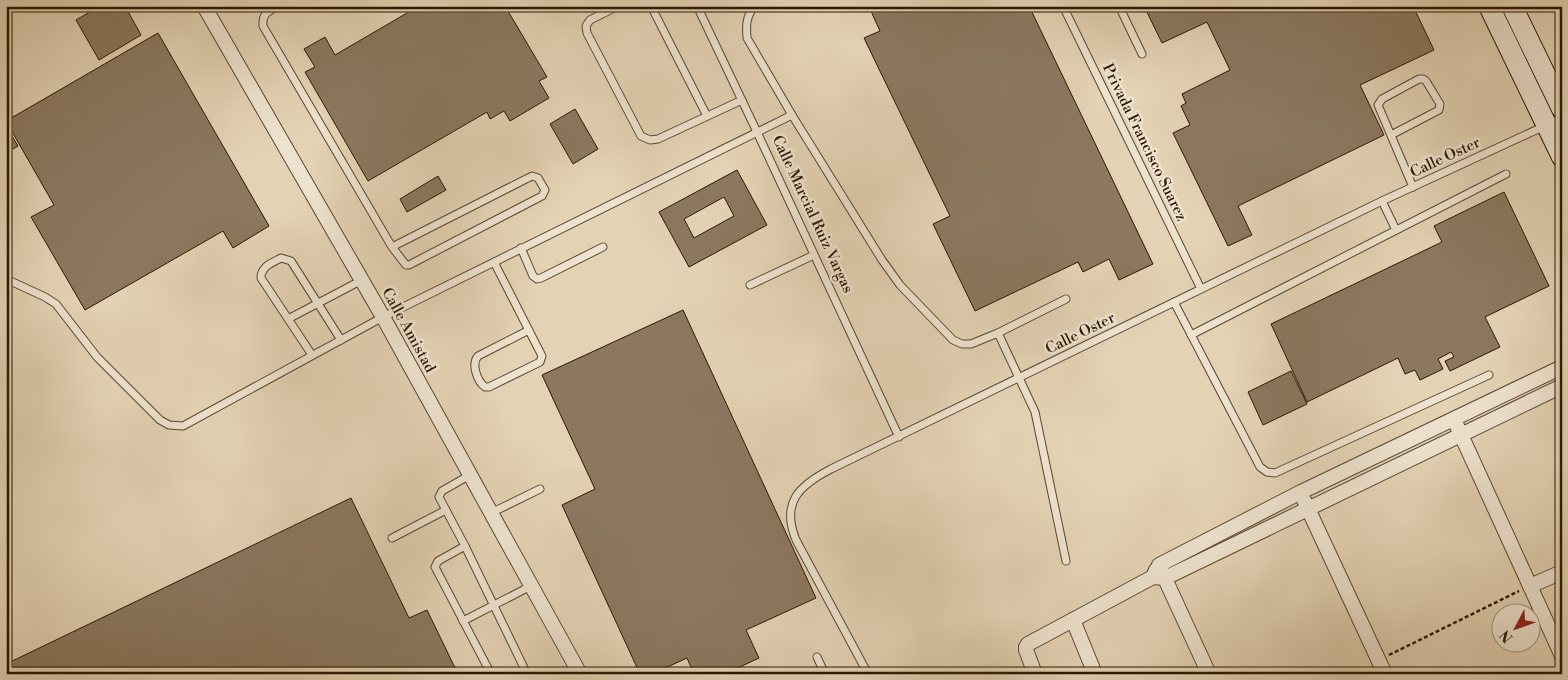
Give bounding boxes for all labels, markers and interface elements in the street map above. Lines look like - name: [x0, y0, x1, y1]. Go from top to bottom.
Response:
- street label: Privada Francisco Suarez: [1098, 60, 1191, 224]
- street label: Calle Marcial Ruiz Vargas: [768, 132, 857, 296]
- street label: Calle Oster: [1407, 133, 1484, 182]
- street label: Calle Amistad: [377, 284, 440, 376]
- street label: Calle Oster: [1042, 308, 1119, 358]
- north arrow: [1490, 602, 1540, 652]
- text: N: [1497, 626, 1517, 646]

